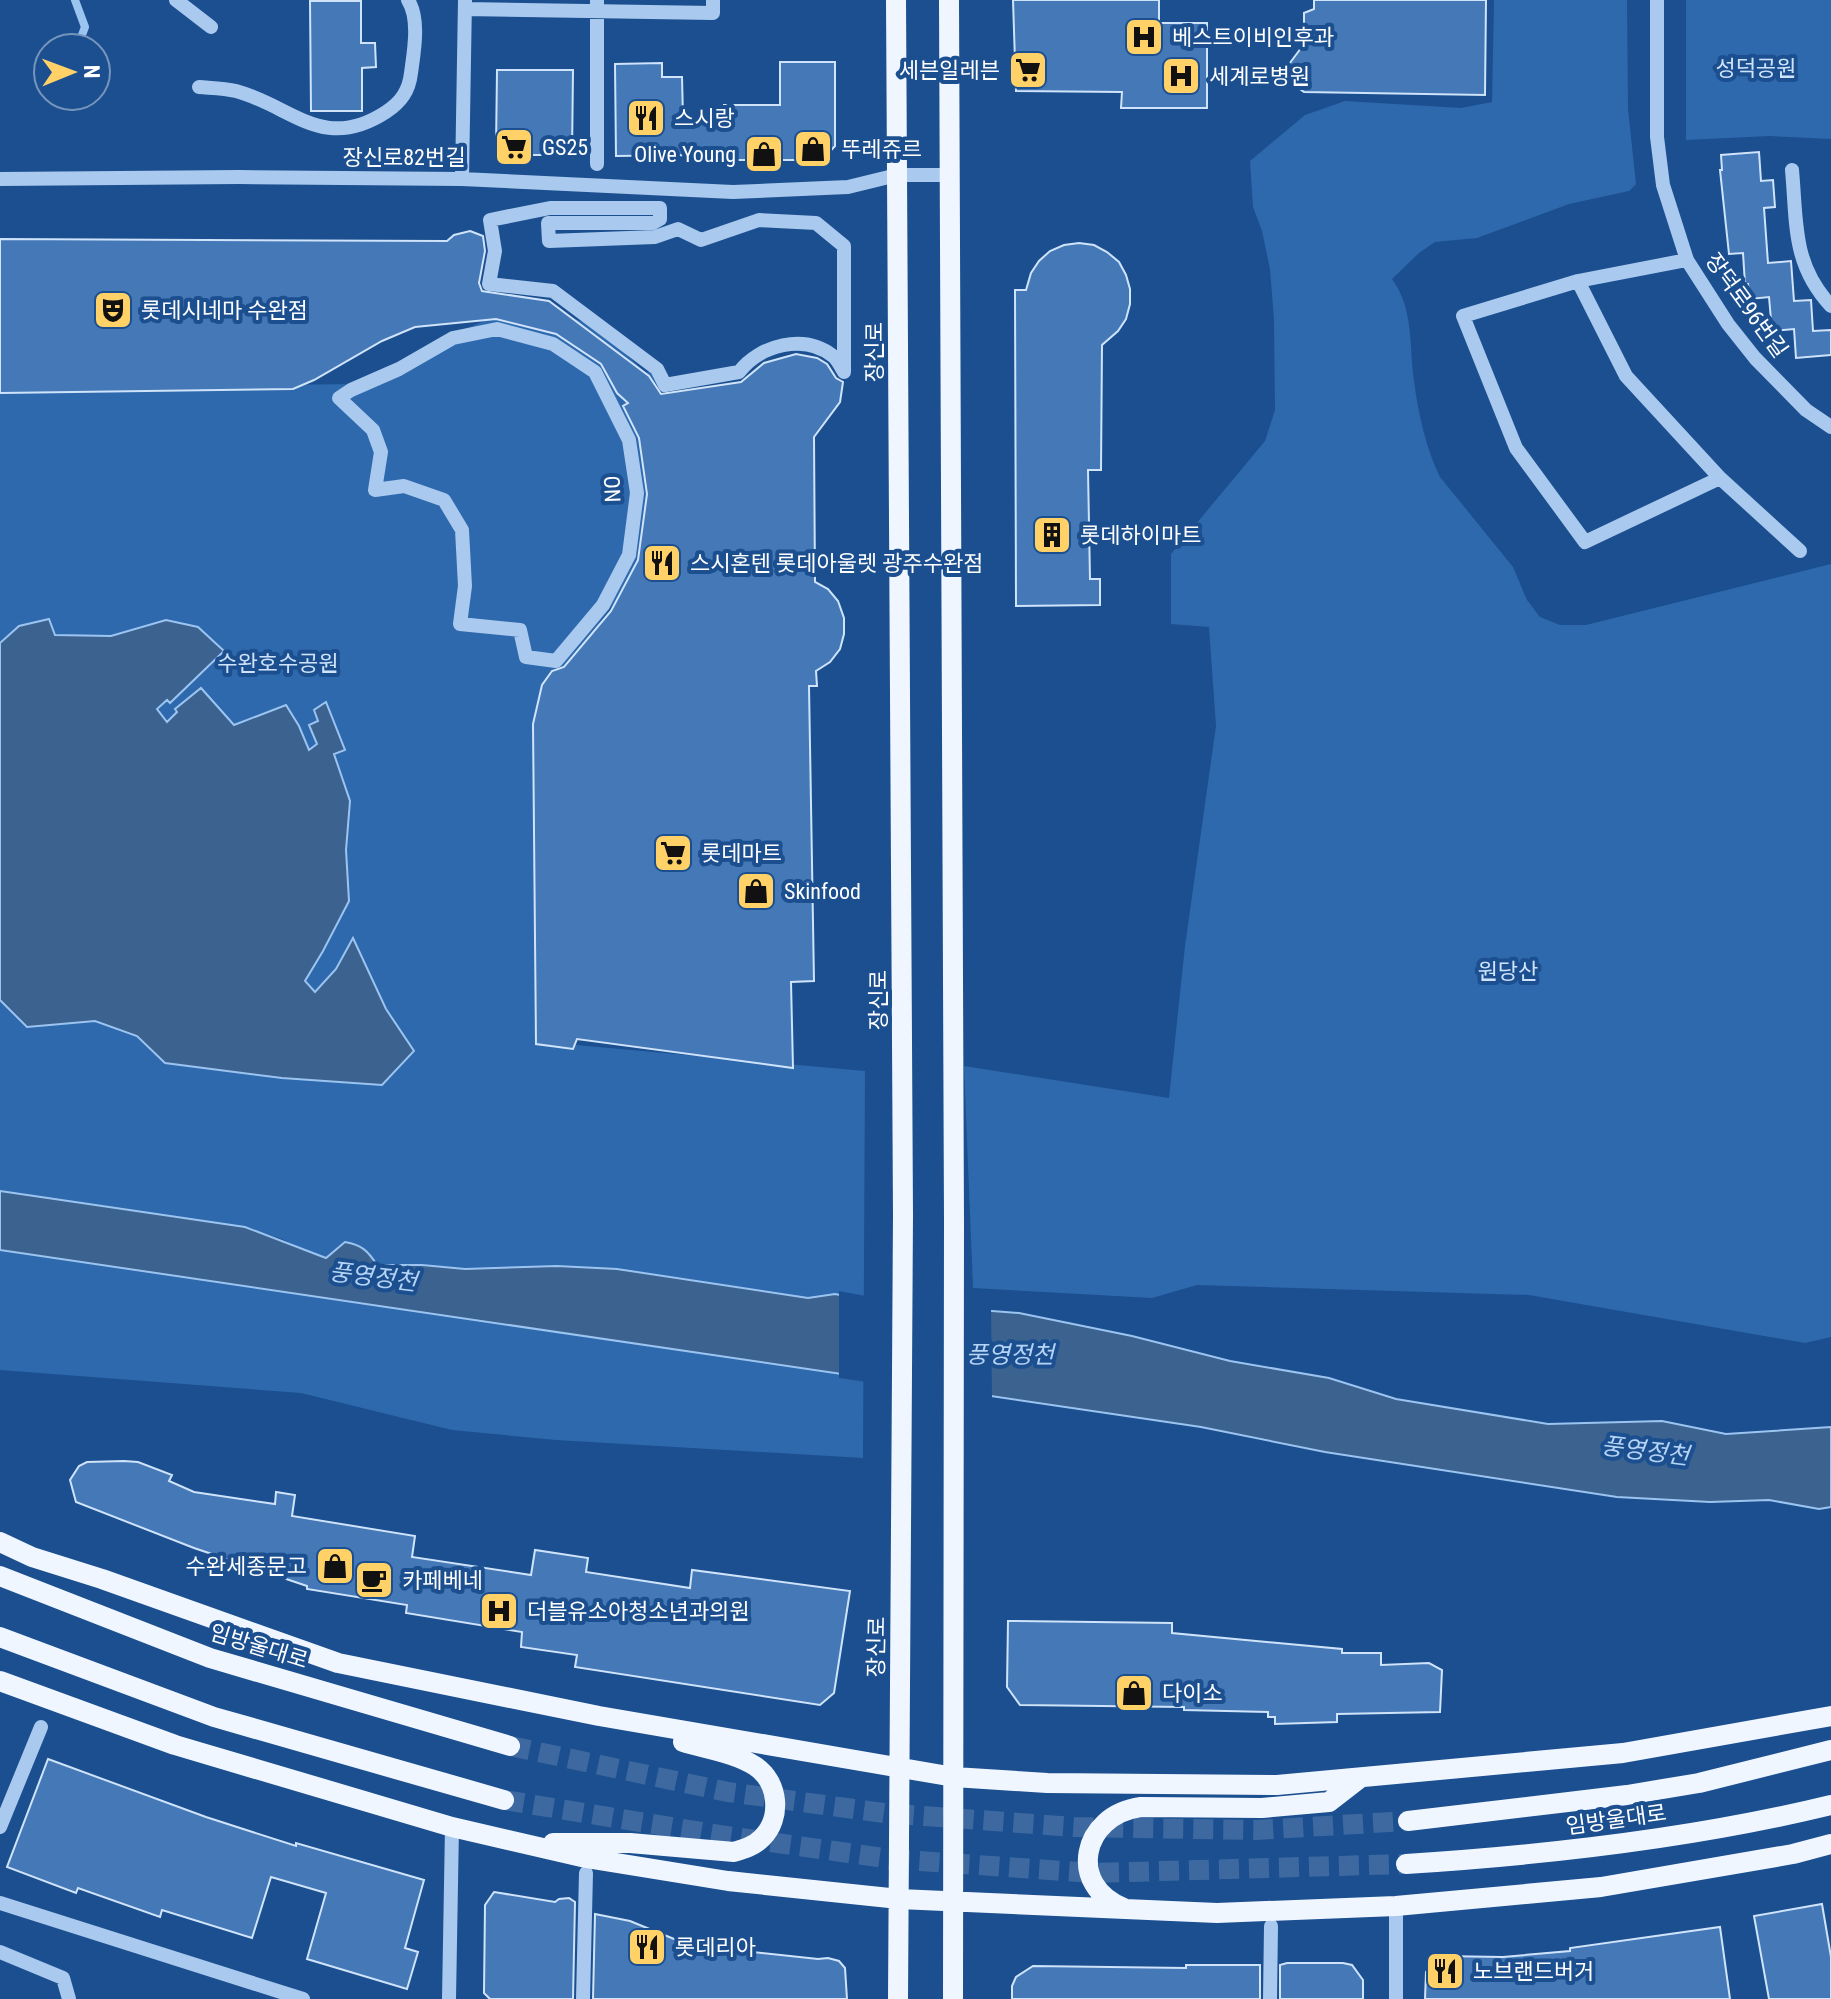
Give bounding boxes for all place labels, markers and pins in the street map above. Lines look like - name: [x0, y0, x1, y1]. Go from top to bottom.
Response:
- hospital icon: 베스트이비인후과: [1123, 16, 1165, 58]
- place label: 베스트이비인후과: [1172, 25, 1334, 50]
- supermarket icon: 세븐일레븐: [1007, 49, 1049, 91]
- hospital icon: 세계로병원: [1160, 55, 1202, 97]
- place label: 세븐일레븐: [899, 58, 1000, 83]
- place label: 세계로병원: [1209, 64, 1310, 89]
- restaurant icon: 스시랑: [625, 97, 667, 139]
- place label: 스시랑: [674, 106, 735, 131]
- supermarket icon: GS25: [493, 126, 535, 168]
- shop icon: 뚜레쥬르: [792, 128, 834, 170]
- shop icon: Olive Young: [743, 133, 785, 175]
- place label: GS25: [542, 135, 588, 160]
- place label: 뚜레쥬르: [841, 137, 922, 162]
- place label: Olive Young: [634, 142, 736, 167]
- theatre icon: 롯데시네마 수완점: [92, 289, 134, 331]
- place label: 롯데시네마 수완점: [141, 298, 308, 323]
- building icon: 롯데하이마트: [1031, 514, 1073, 556]
- place label: 롯데하이마트: [1080, 523, 1201, 548]
- restaurant icon: 스시혼텐 롯데아울렛 광주수완점: [641, 542, 683, 584]
- place label: 스시혼텐 롯데아울렛 광주수완점: [690, 551, 983, 576]
- supermarket icon: 롯데마트: [652, 832, 694, 874]
- place label: 롯데마트: [701, 841, 782, 866]
- shop icon: Skinfood: [735, 870, 777, 912]
- place label: Skinfood: [784, 879, 861, 904]
- shop icon: 수완세종문고: [314, 1545, 356, 1587]
- place label: 수완세종문고: [186, 1554, 307, 1579]
- cafe icon: 카페베네: [353, 1559, 395, 1601]
- place label: 카페베네: [402, 1568, 483, 1593]
- hospital icon: 더블유소아청소년과의원: [478, 1590, 520, 1632]
- place label: 더블유소아청소년과의원: [527, 1599, 750, 1624]
- shop icon: 다이소: [1113, 1672, 1155, 1714]
- place label: 다이소: [1162, 1681, 1223, 1706]
- restaurant icon: 롯데리아: [626, 1926, 668, 1968]
- place label: 롯데리아: [675, 1935, 756, 1960]
- restaurant icon: 노브랜드버거: [1424, 1950, 1466, 1992]
- place label: 노브랜드버거: [1473, 1959, 1594, 1984]

